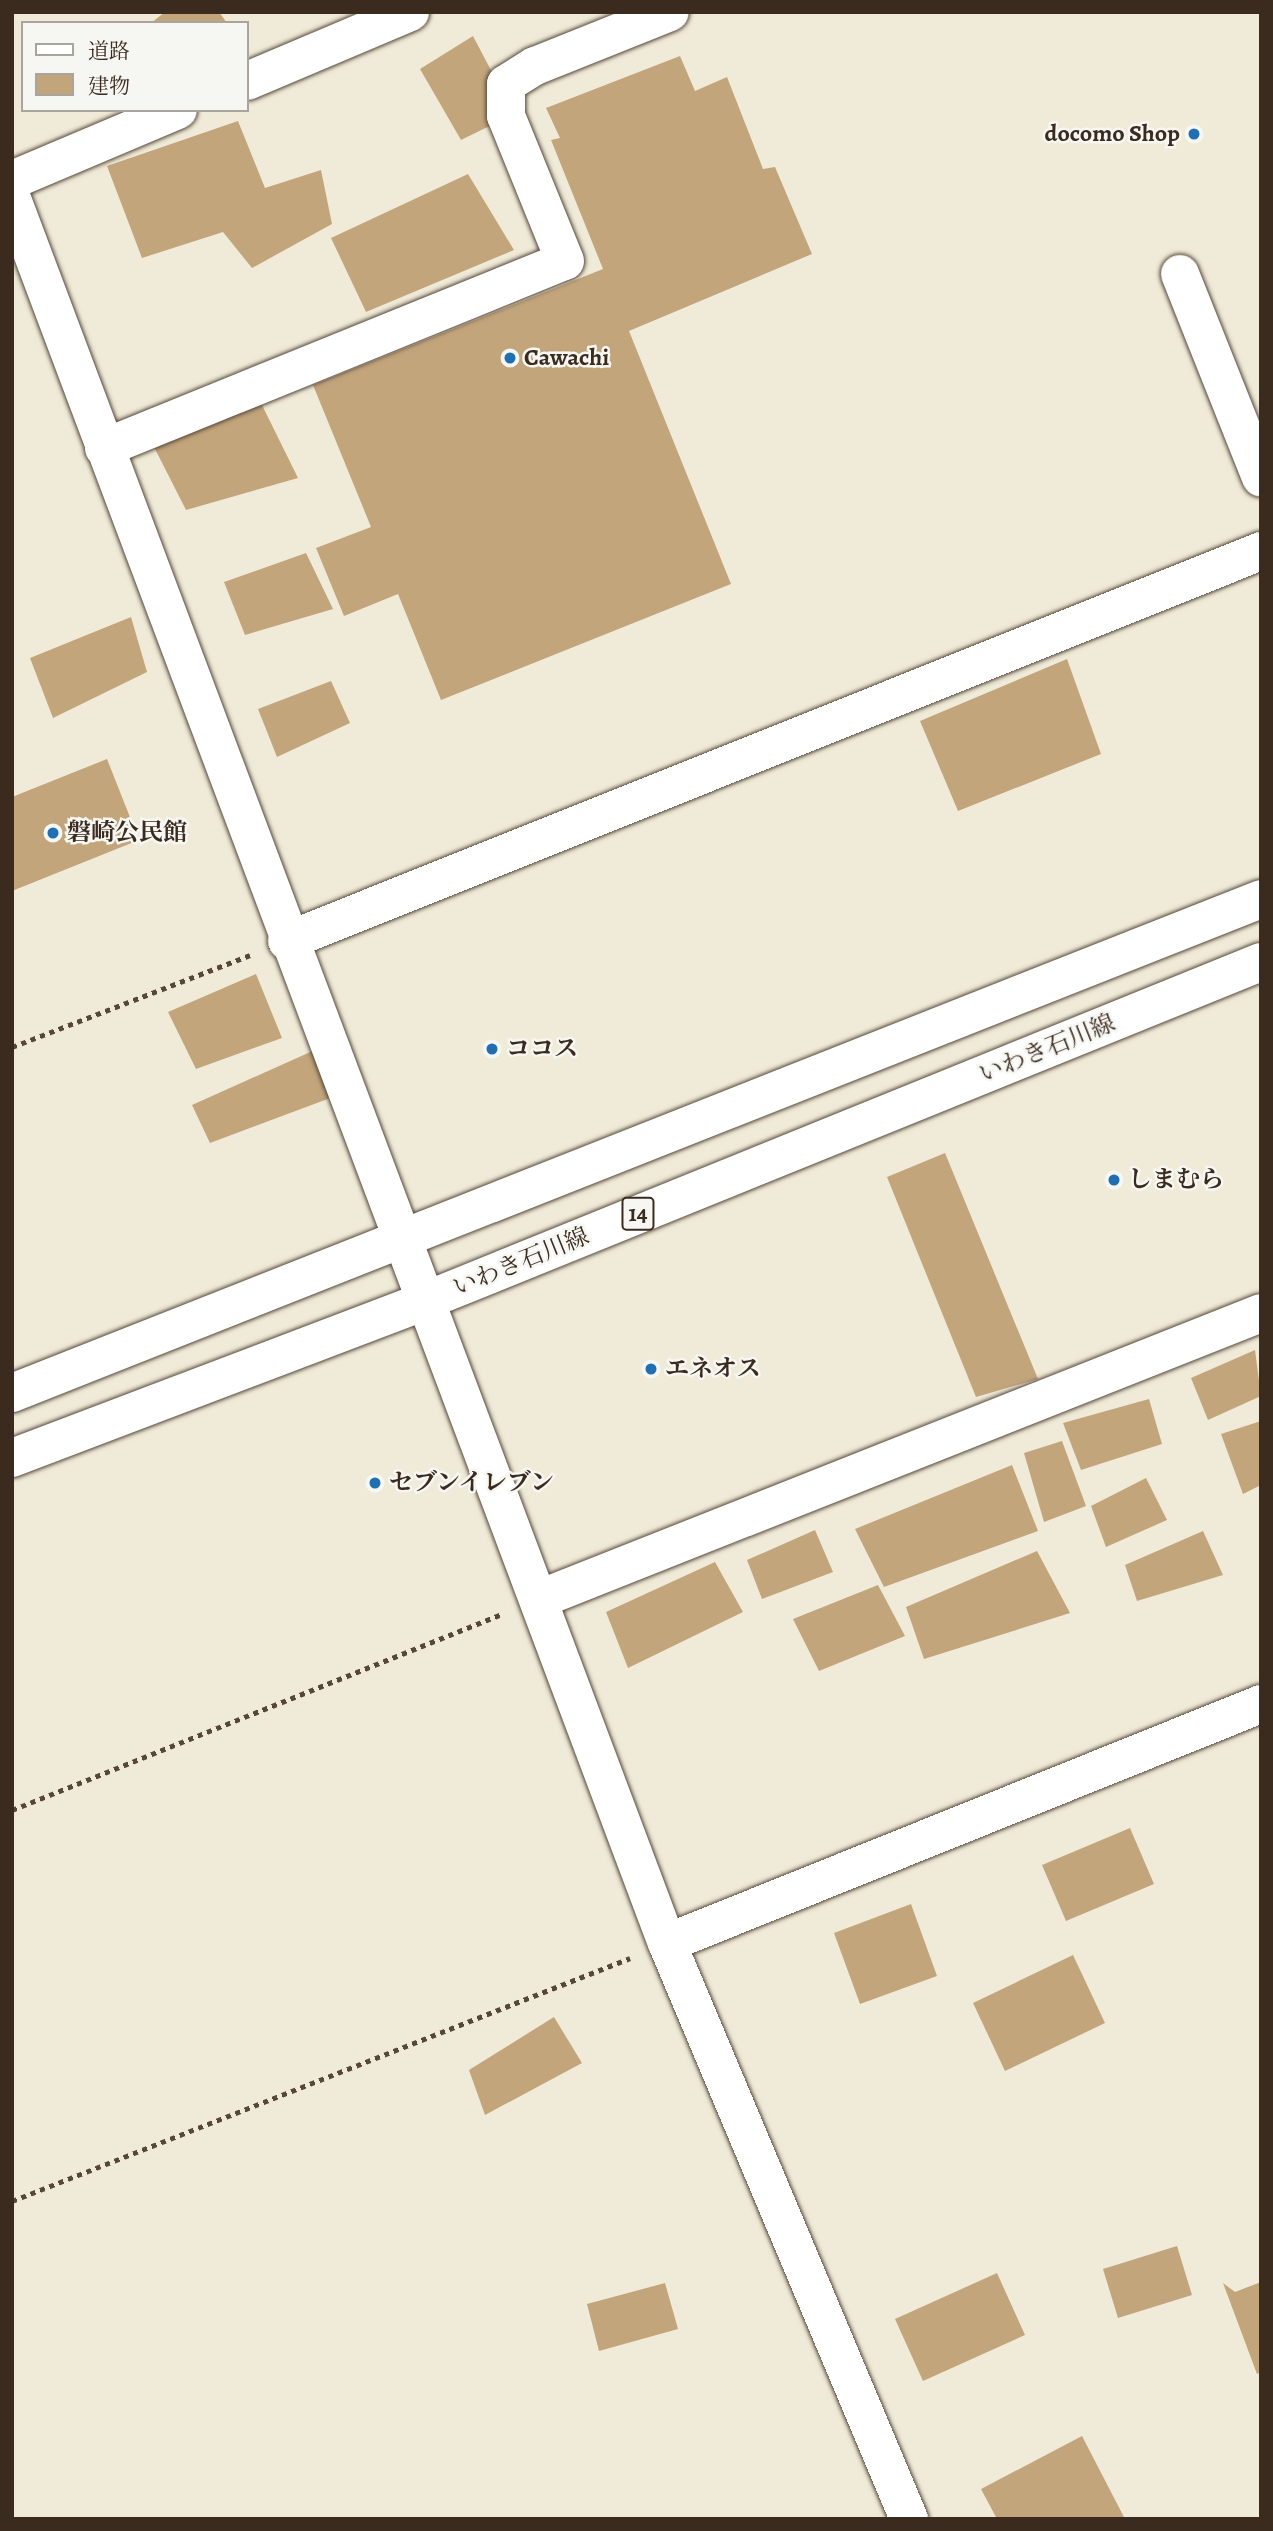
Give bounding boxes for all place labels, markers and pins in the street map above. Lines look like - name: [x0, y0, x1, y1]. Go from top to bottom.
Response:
- place label: docomo Shop: [1045, 120, 1180, 148]
- marker: docomo Shop: [1186, 126, 1202, 142]
- place label: Cawachi: [524, 344, 609, 372]
- marker: Cawachi: [502, 350, 518, 366]
- place label: 磐崎公民館: [67, 819, 187, 847]
- marker: 磐崎公民館: [45, 825, 61, 841]
- place label: ココス: [506, 1035, 578, 1063]
- marker: ココス: [484, 1041, 500, 1057]
- place label: しまむら: [1128, 1166, 1224, 1194]
- marker: しまむら: [1106, 1172, 1122, 1188]
- place label: エネオス: [665, 1355, 761, 1383]
- marker: エネオス: [643, 1361, 659, 1377]
- place label: セブンイレブン: [389, 1469, 557, 1497]
- marker: セブンイレブン: [367, 1475, 383, 1491]

